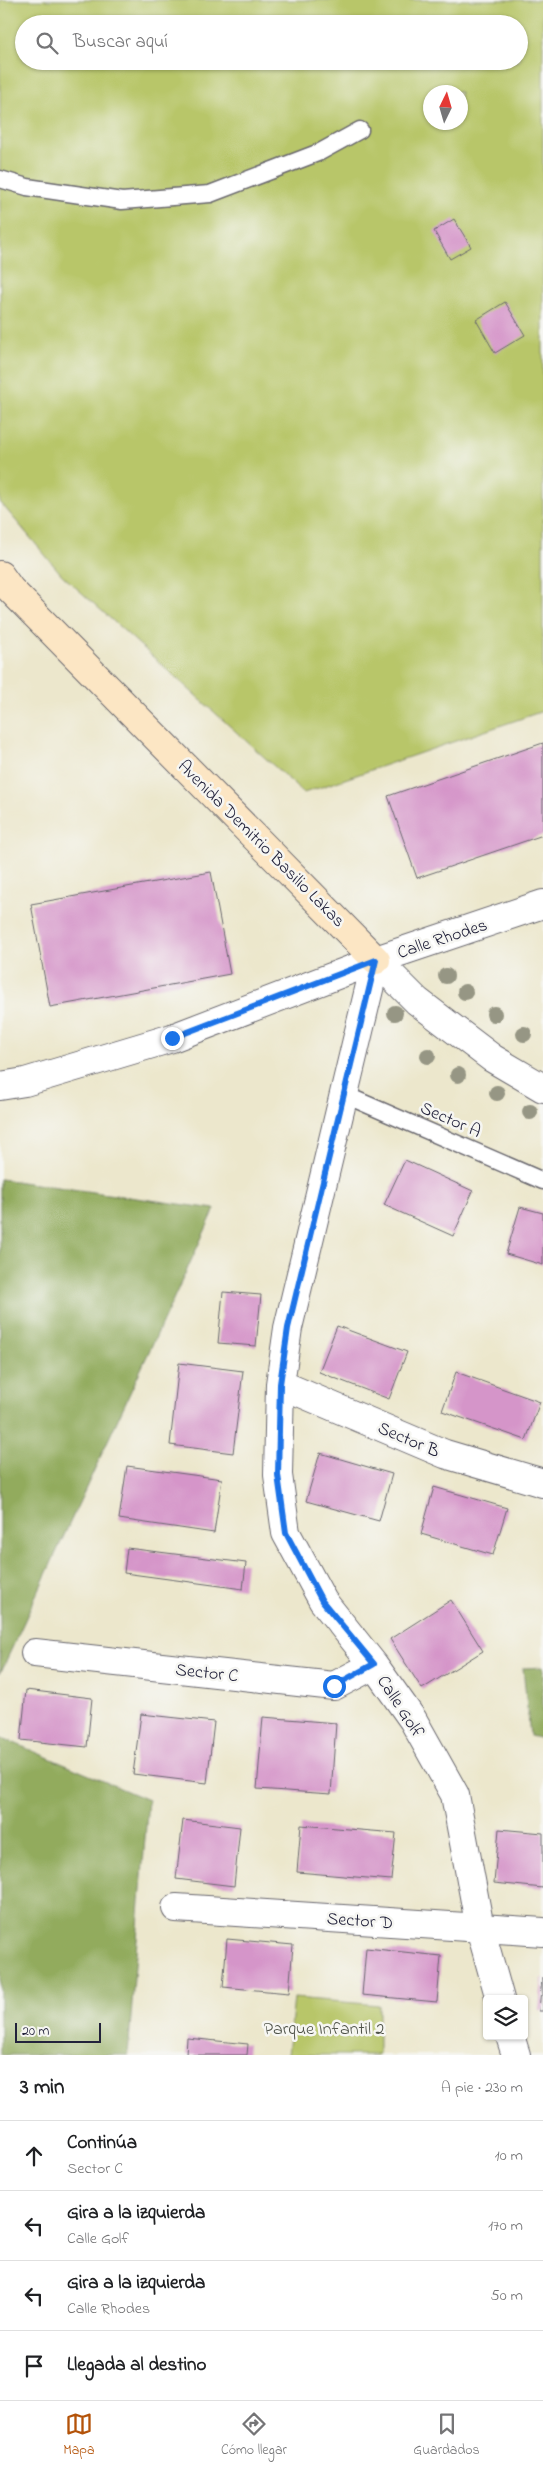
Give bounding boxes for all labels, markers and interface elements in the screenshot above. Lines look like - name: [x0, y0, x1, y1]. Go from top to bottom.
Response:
- search box: [15, 15, 528, 70]
- icon: search: [33, 29, 61, 57]
- text: Buscar aquí: [73, 29, 168, 56]
- north arrow: [423, 85, 468, 130]
- street label: Avenida Demitrio Basilio Lakas: [171, 755, 350, 934]
- street label: Calle Rhodes: [394, 913, 491, 967]
- route end: [161, 1027, 184, 1050]
- street label: Sector A: [416, 1096, 485, 1146]
- street label: Sector B: [373, 1416, 443, 1466]
- street label: Sector C: [174, 1658, 240, 1690]
- street label: Calle Golf: [369, 1671, 430, 1744]
- route start: [323, 1675, 346, 1698]
- street label: Sector D: [326, 1907, 394, 1937]
- map controls: [483, 1995, 528, 2040]
- button: layers: [483, 1995, 528, 2040]
- park label: Parque Infantil 2: [264, 2017, 384, 2043]
- scale bar: [15, 2020, 101, 2043]
- text: 20 m: [22, 2021, 49, 2042]
- text: 3 min: [20, 2073, 64, 2103]
- text: A pie · 230 m: [441, 2076, 523, 2100]
- text: Continúa: [67, 2130, 137, 2157]
- icon: ahead: [20, 2142, 48, 2170]
- text: 10 m: [495, 2144, 523, 2168]
- text: Sector C: [67, 2157, 123, 2181]
- text: Gira a la izquierda: [67, 2200, 205, 2227]
- icon: left: [20, 2212, 48, 2240]
- text: 170 m: [488, 2214, 523, 2238]
- text: Calle Golf: [67, 2227, 129, 2251]
- text: Gira a la izquierda: [67, 2270, 205, 2297]
- icon: left: [20, 2282, 48, 2310]
- text: 50 m: [491, 2284, 523, 2308]
- text: Calle Rhodes: [67, 2297, 150, 2321]
- icon: arrive: [20, 2352, 48, 2380]
- text: Llegada al destino: [67, 2352, 206, 2379]
- tab: Mapa: [63, 2410, 95, 2461]
- tab: Cómo llegar: [221, 2410, 287, 2461]
- tab: Guardados: [413, 2410, 480, 2461]

